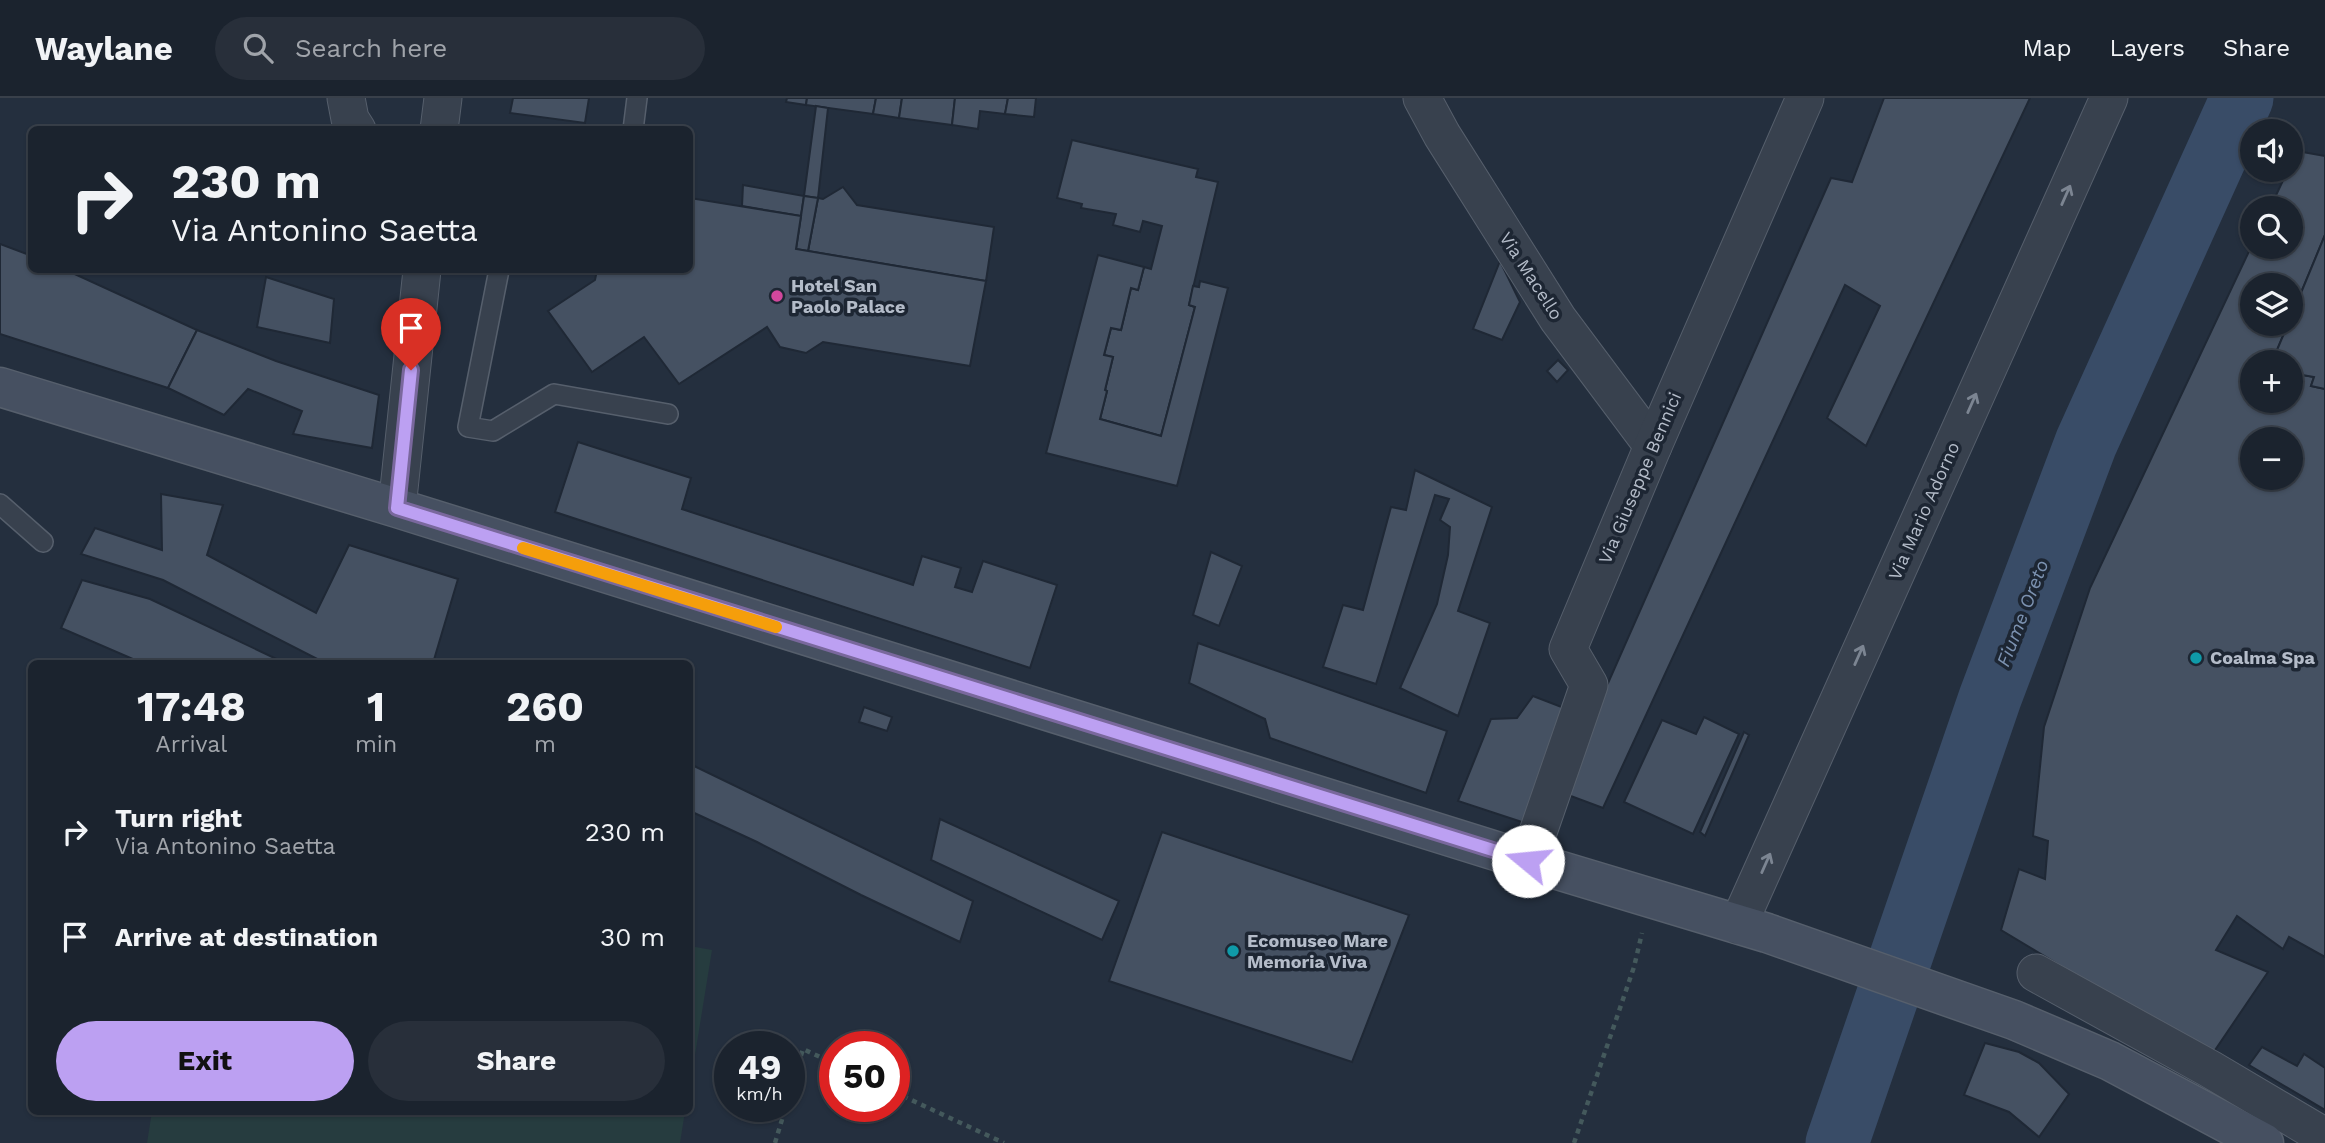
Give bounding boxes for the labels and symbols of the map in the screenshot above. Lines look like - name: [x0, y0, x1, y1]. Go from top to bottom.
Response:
- one-way arrow: [2060, 185, 2073, 206]
- street label: Via Macello: [1495, 228, 1567, 323]
- place label: Hotel San Paolo Palace: [791, 275, 905, 317]
- marker: Hotel San Paolo Palace: [769, 288, 785, 304]
- pin: [381, 298, 441, 370]
- street label: Via Giuseppe Bennici: [1594, 389, 1685, 567]
- one-way arrow: [1966, 393, 1979, 414]
- street label: Via Mario Adorno: [1884, 438, 1963, 583]
- water label: Fiume Oreto: [1992, 556, 2053, 670]
- one-way arrow: [1853, 645, 1866, 666]
- place label: Coalma Spa: [2210, 647, 2315, 668]
- marker: Coalma Spa: [2188, 650, 2204, 666]
- position arrow: [1491, 824, 1565, 898]
- one-way arrow: [1760, 852, 1773, 874]
- place label: Ecomuseo Mare Memoria Viva: [1247, 930, 1388, 972]
- marker: Ecomuseo Mare Memoria Viva: [1225, 943, 1241, 959]
- speed limit sign: 50: [819, 1031, 910, 1122]

